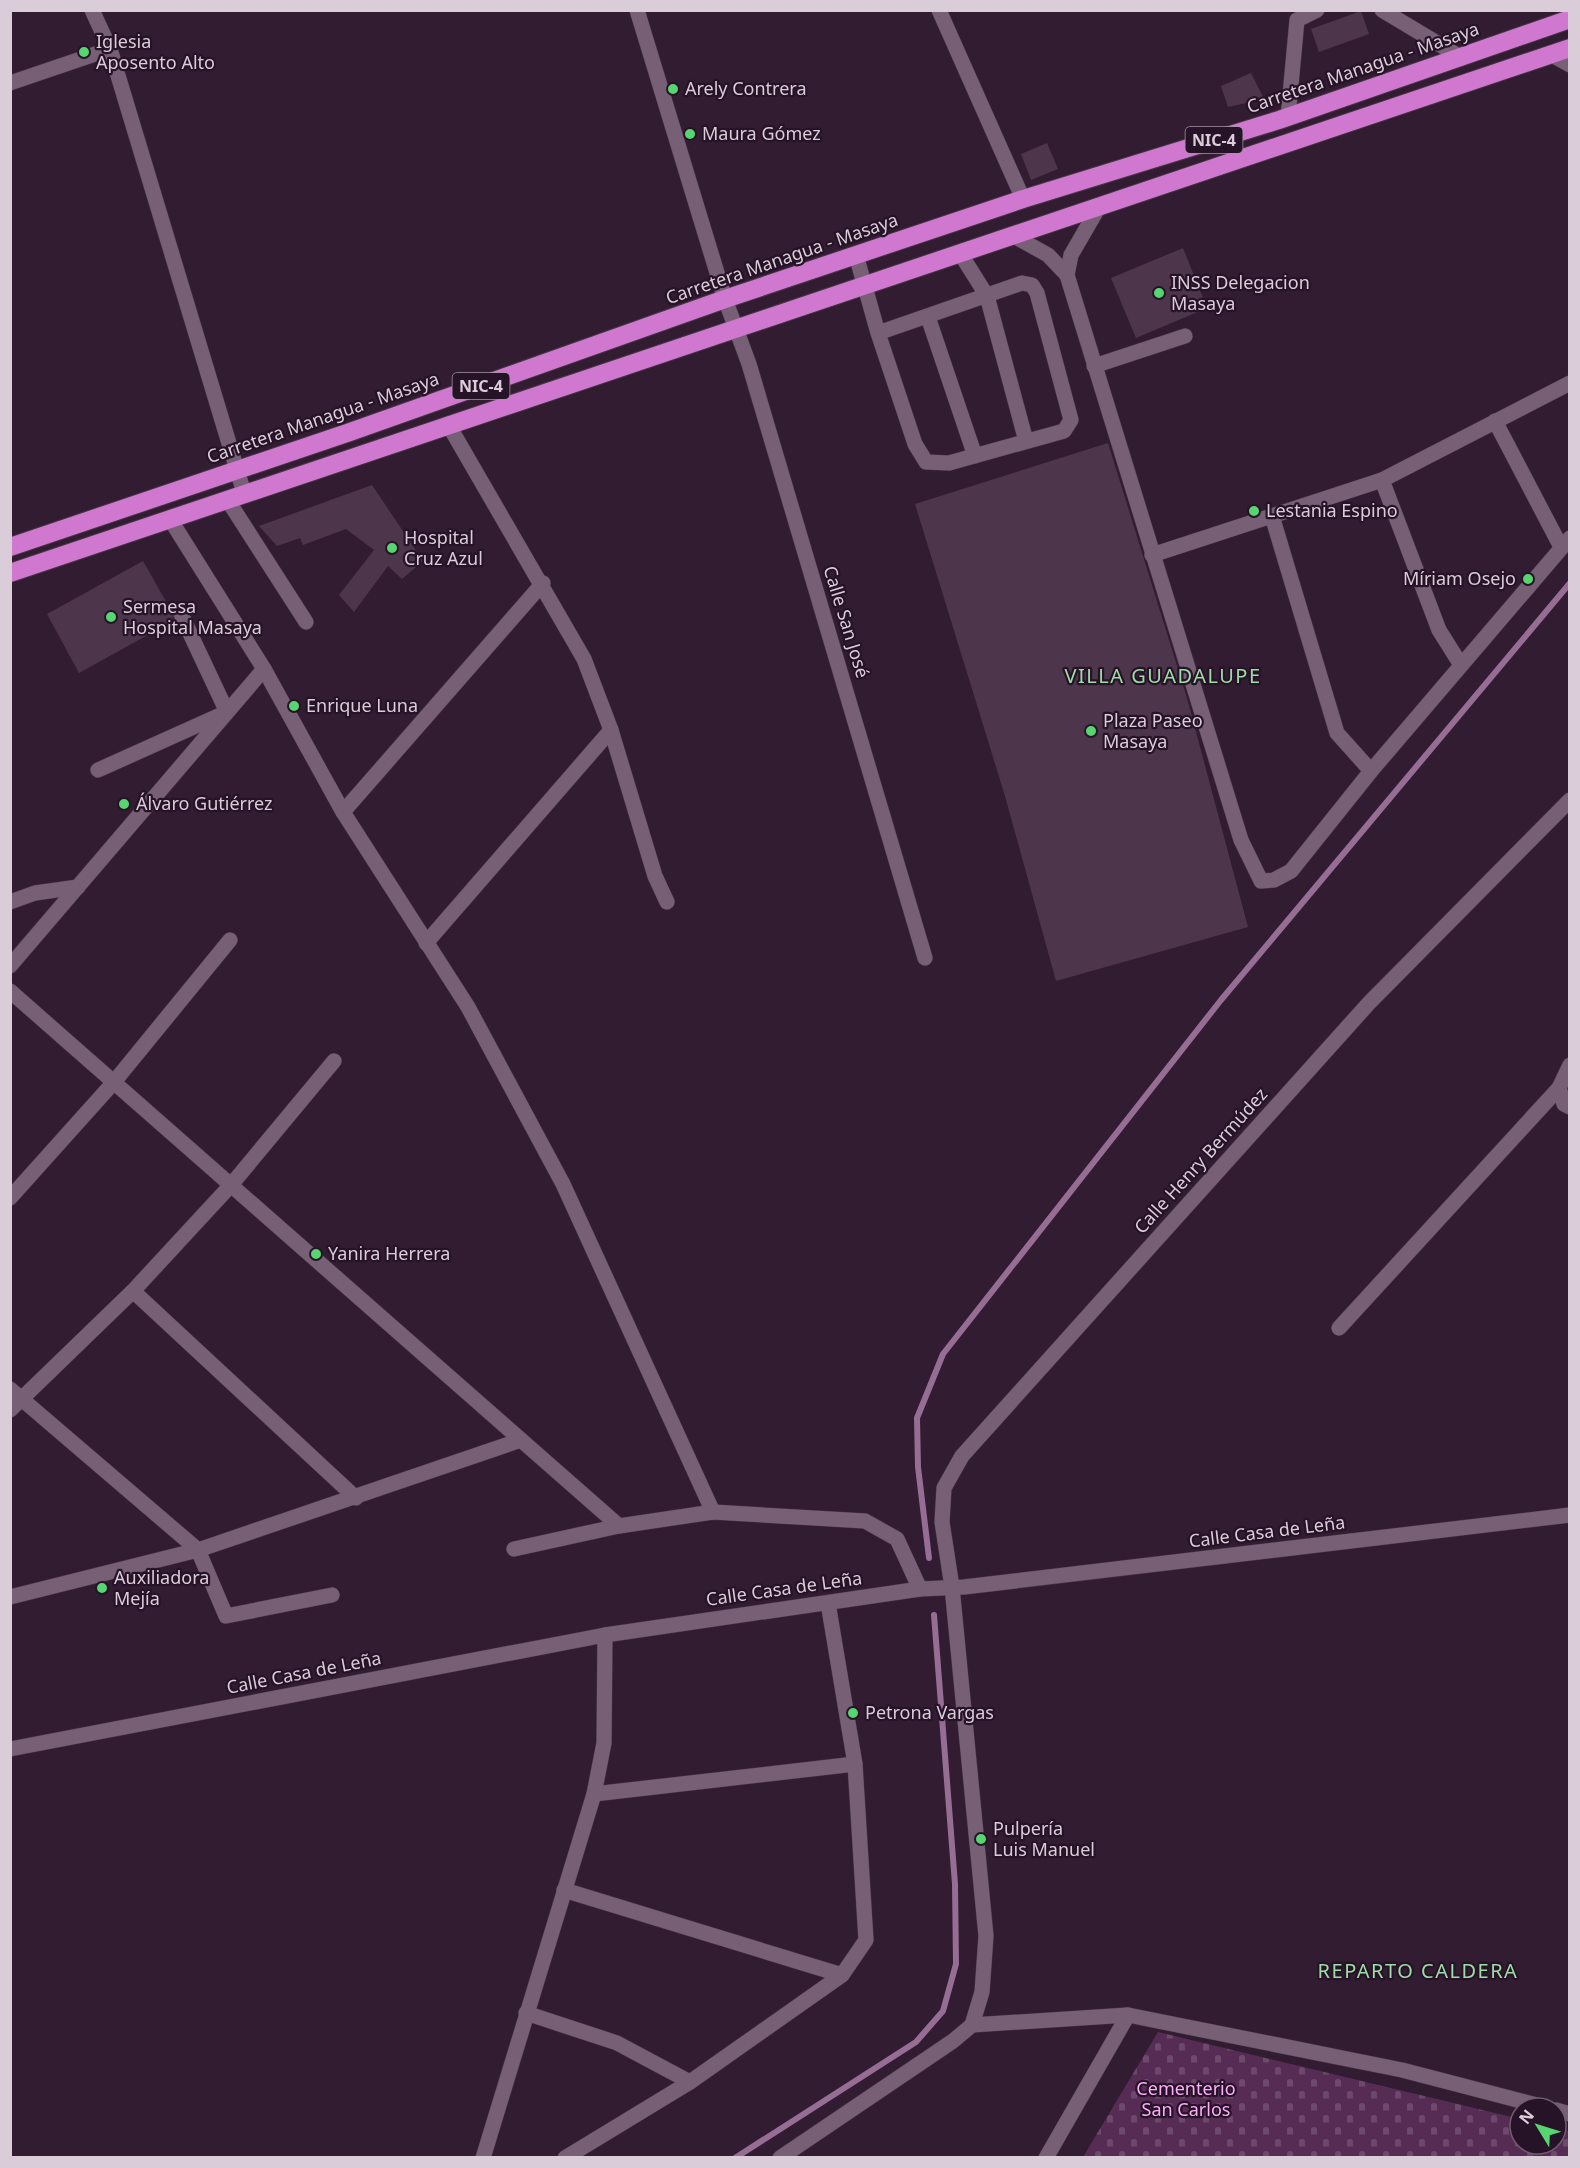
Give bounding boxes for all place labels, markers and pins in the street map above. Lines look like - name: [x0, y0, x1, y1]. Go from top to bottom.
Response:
- place label: Iglesia Aposento Alto: [96, 29, 215, 74]
- marker: Iglesia Aposento Alto: [77, 45, 91, 59]
- place label: Arely Contrera: [685, 76, 807, 100]
- marker: Arely Contrera: [666, 82, 680, 96]
- place label: Maura Gómez: [702, 121, 821, 145]
- marker: Maura Gómez: [683, 127, 697, 141]
- place label: INSS Delegacion Masaya: [1171, 270, 1310, 315]
- marker: INSS Delegacion Masaya: [1152, 286, 1166, 300]
- place label: Lestania Espino: [1266, 498, 1398, 522]
- marker: Lestania Espino: [1247, 504, 1261, 518]
- place label: Hospital Cruz Azul: [404, 525, 483, 570]
- marker: Hospital Cruz Azul: [385, 541, 399, 555]
- place label: Míriam Osejo: [1403, 566, 1516, 590]
- marker: Míriam Osejo: [1521, 572, 1535, 586]
- place label: Sermesa Hospital Masaya: [123, 594, 262, 639]
- marker: Sermesa Hospital Masaya: [104, 610, 118, 624]
- place label: Enrique Luna: [306, 693, 418, 717]
- marker: Enrique Luna: [287, 699, 301, 713]
- place label: Plaza Paseo Masaya: [1103, 708, 1203, 753]
- marker: Plaza Paseo Masaya: [1084, 724, 1098, 738]
- place label: Álvaro Gutiérrez: [136, 791, 273, 815]
- marker: Álvaro Gutiérrez: [117, 797, 131, 811]
- place label: Yanira Herrera: [328, 1241, 450, 1265]
- marker: Yanira Herrera: [309, 1247, 323, 1261]
- place label: Auxiliadora Mejía: [114, 1565, 209, 1610]
- marker: Auxiliadora Mejía: [95, 1581, 109, 1595]
- place label: Petrona Vargas: [865, 1700, 994, 1724]
- marker: Petrona Vargas: [846, 1706, 860, 1720]
- place label: Pulpería Luis Manuel: [993, 1816, 1095, 1861]
- marker: Pulpería Luis Manuel: [974, 1832, 988, 1846]

